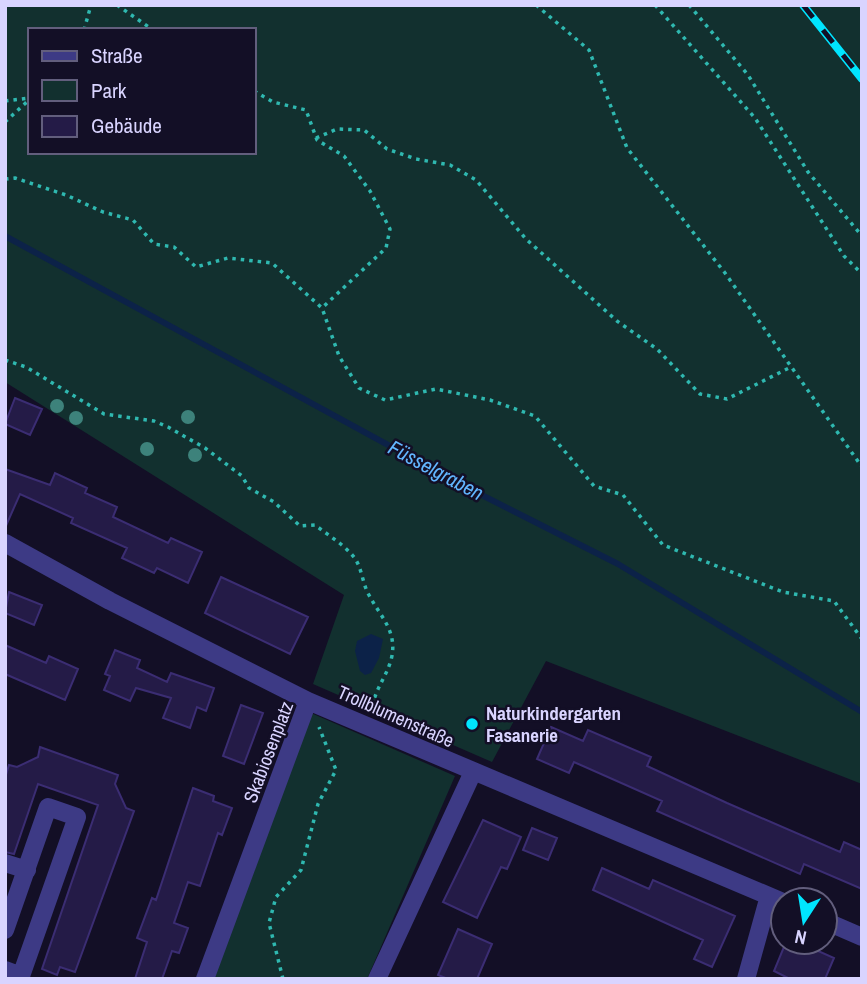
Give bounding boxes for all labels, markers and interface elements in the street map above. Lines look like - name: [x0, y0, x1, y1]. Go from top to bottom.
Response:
- legend: [28, 28, 256, 154]
- text: Straße: [91, 41, 143, 70]
- text: Park: [91, 76, 127, 105]
- text: Gebäude: [91, 111, 162, 140]
- water label: Füsselgraben: [383, 433, 489, 507]
- street label: Trollblumenstraße: [334, 679, 458, 753]
- street label: Skabiosenplatz: [237, 697, 299, 806]
- place label: Naturkindergarten Fasanerie: [486, 700, 621, 748]
- marker: Naturkindergarten Fasanerie: [464, 716, 480, 732]
- north arrow: [769, 886, 839, 956]
- text: N: [792, 924, 809, 952]

